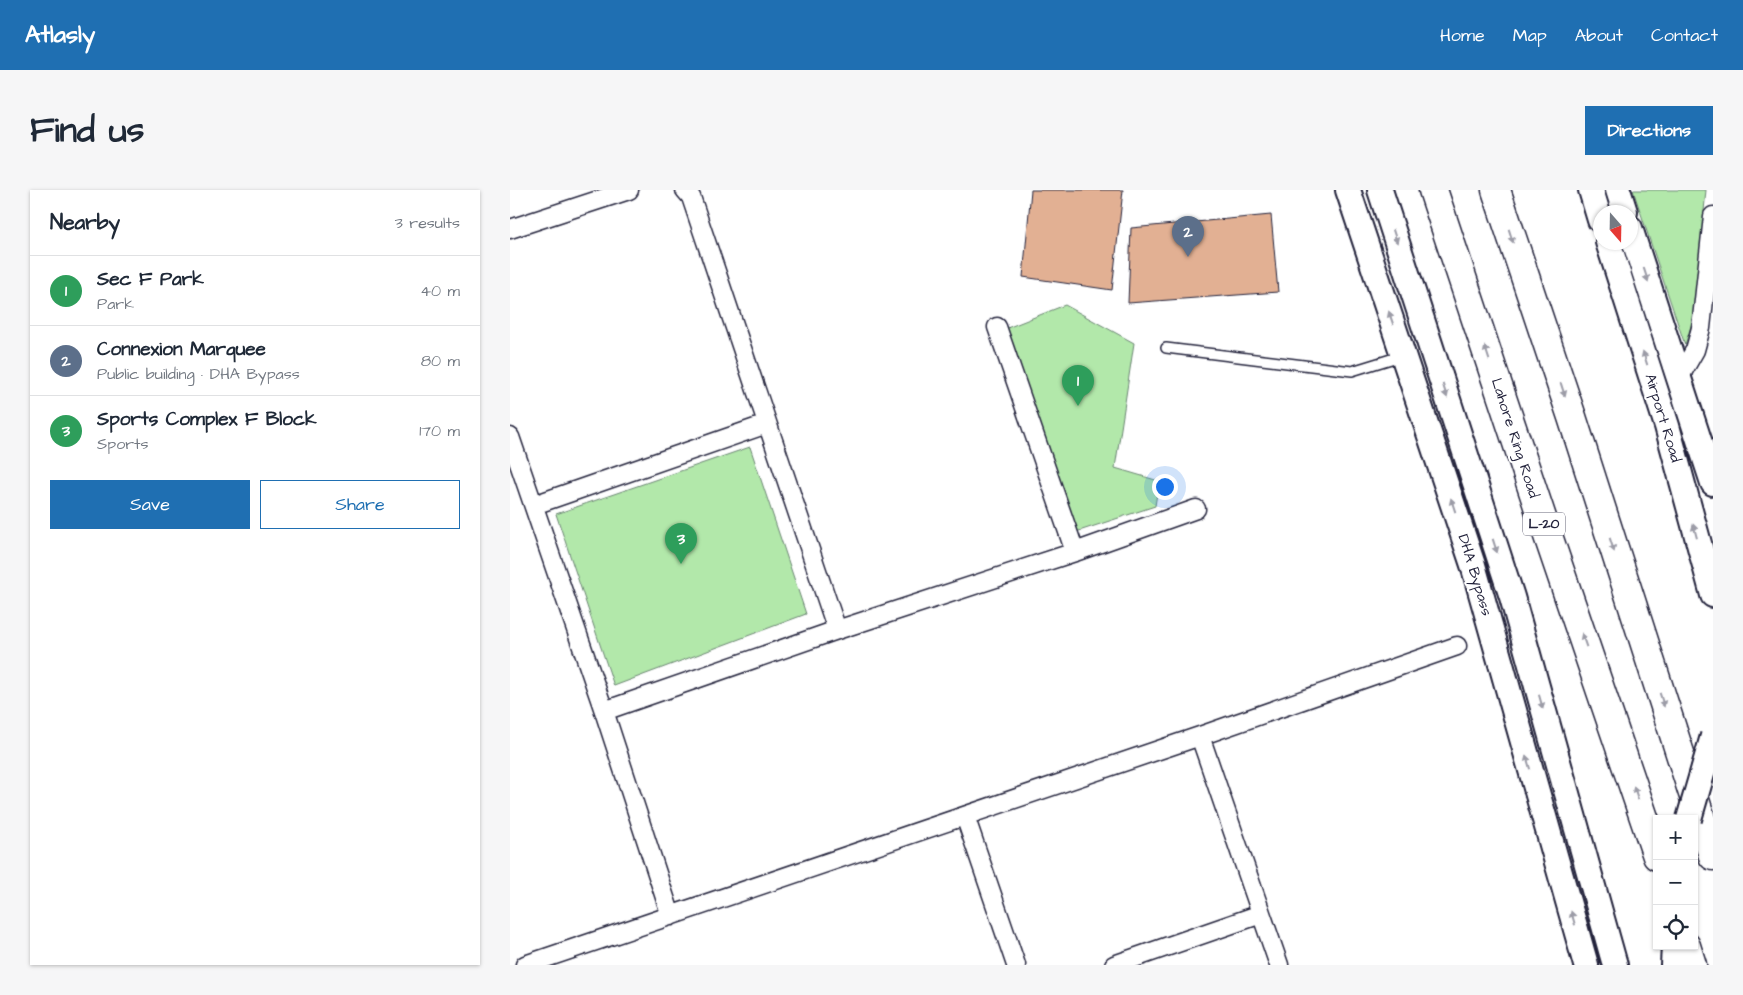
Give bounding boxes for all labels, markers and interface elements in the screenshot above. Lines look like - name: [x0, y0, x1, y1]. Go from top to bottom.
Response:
- text: Atlasly: [25, 18, 95, 52]
- text: Home: [1440, 23, 1485, 48]
- text: Map: [1513, 23, 1547, 48]
- text: About: [1575, 23, 1623, 48]
- text: Contact: [1651, 23, 1718, 48]
- text: Find us: [30, 106, 144, 155]
- button: Directions: [1585, 106, 1713, 155]
- north arrow: [1593, 205, 1638, 250]
- text: Nearby: [50, 208, 120, 237]
- text: 3 results: [395, 212, 460, 234]
- pin: 2: [1172, 216, 1204, 257]
- one-way arrow: [1392, 229, 1400, 244]
- one-way arrow: [1508, 229, 1516, 244]
- text: Sec F Park: [97, 266, 204, 293]
- one-way arrow: [1642, 267, 1650, 282]
- text: 1: [65, 280, 67, 302]
- text: 40 m: [420, 280, 460, 302]
- text: Park: [97, 293, 134, 315]
- one-way arrow: [1387, 310, 1394, 325]
- text: Connexion Marquee: [97, 336, 266, 363]
- one-way arrow: [1483, 345, 1491, 360]
- text: 2: [61, 350, 71, 372]
- text: 80 m: [421, 350, 460, 372]
- one-way arrow: [1641, 351, 1648, 366]
- text: Public building · DHA Bypass: [97, 363, 300, 385]
- pin: 1: [1062, 365, 1094, 406]
- street label: Airport Road: [1640, 371, 1687, 465]
- street label: Lahore Ring Road: [1485, 375, 1544, 501]
- one-way arrow: [1560, 383, 1567, 398]
- one-way arrow: [1442, 384, 1450, 399]
- text: Sports Complex F Block: [97, 406, 317, 433]
- text: 3: [62, 420, 70, 442]
- text: 170 m: [419, 420, 460, 442]
- text: Sports: [97, 433, 149, 455]
- your location: [1152, 474, 1178, 500]
- button: Save: [50, 480, 250, 529]
- button: Share: [260, 480, 460, 529]
- one-way arrow: [1449, 497, 1457, 512]
- road number: L-20: [1523, 512, 1565, 536]
- pin: 3: [665, 523, 697, 564]
- one-way arrow: [1691, 523, 1699, 538]
- street label: DHA Bypass: [1452, 532, 1498, 619]
- one-way arrow: [1492, 538, 1500, 553]
- one-way arrow: [1609, 538, 1617, 553]
- one-way arrow: [1579, 632, 1587, 647]
- one-way arrow: [1658, 693, 1666, 708]
- one-way arrow: [1537, 694, 1545, 709]
- one-way arrow: [1524, 754, 1532, 769]
- one-way arrow: [1632, 786, 1640, 801]
- map controls: [1653, 815, 1698, 950]
- button: +: [1653, 815, 1698, 860]
- button: −: [1653, 860, 1698, 905]
- button: locate: [1653, 905, 1698, 950]
- one-way arrow: [1568, 910, 1576, 925]

